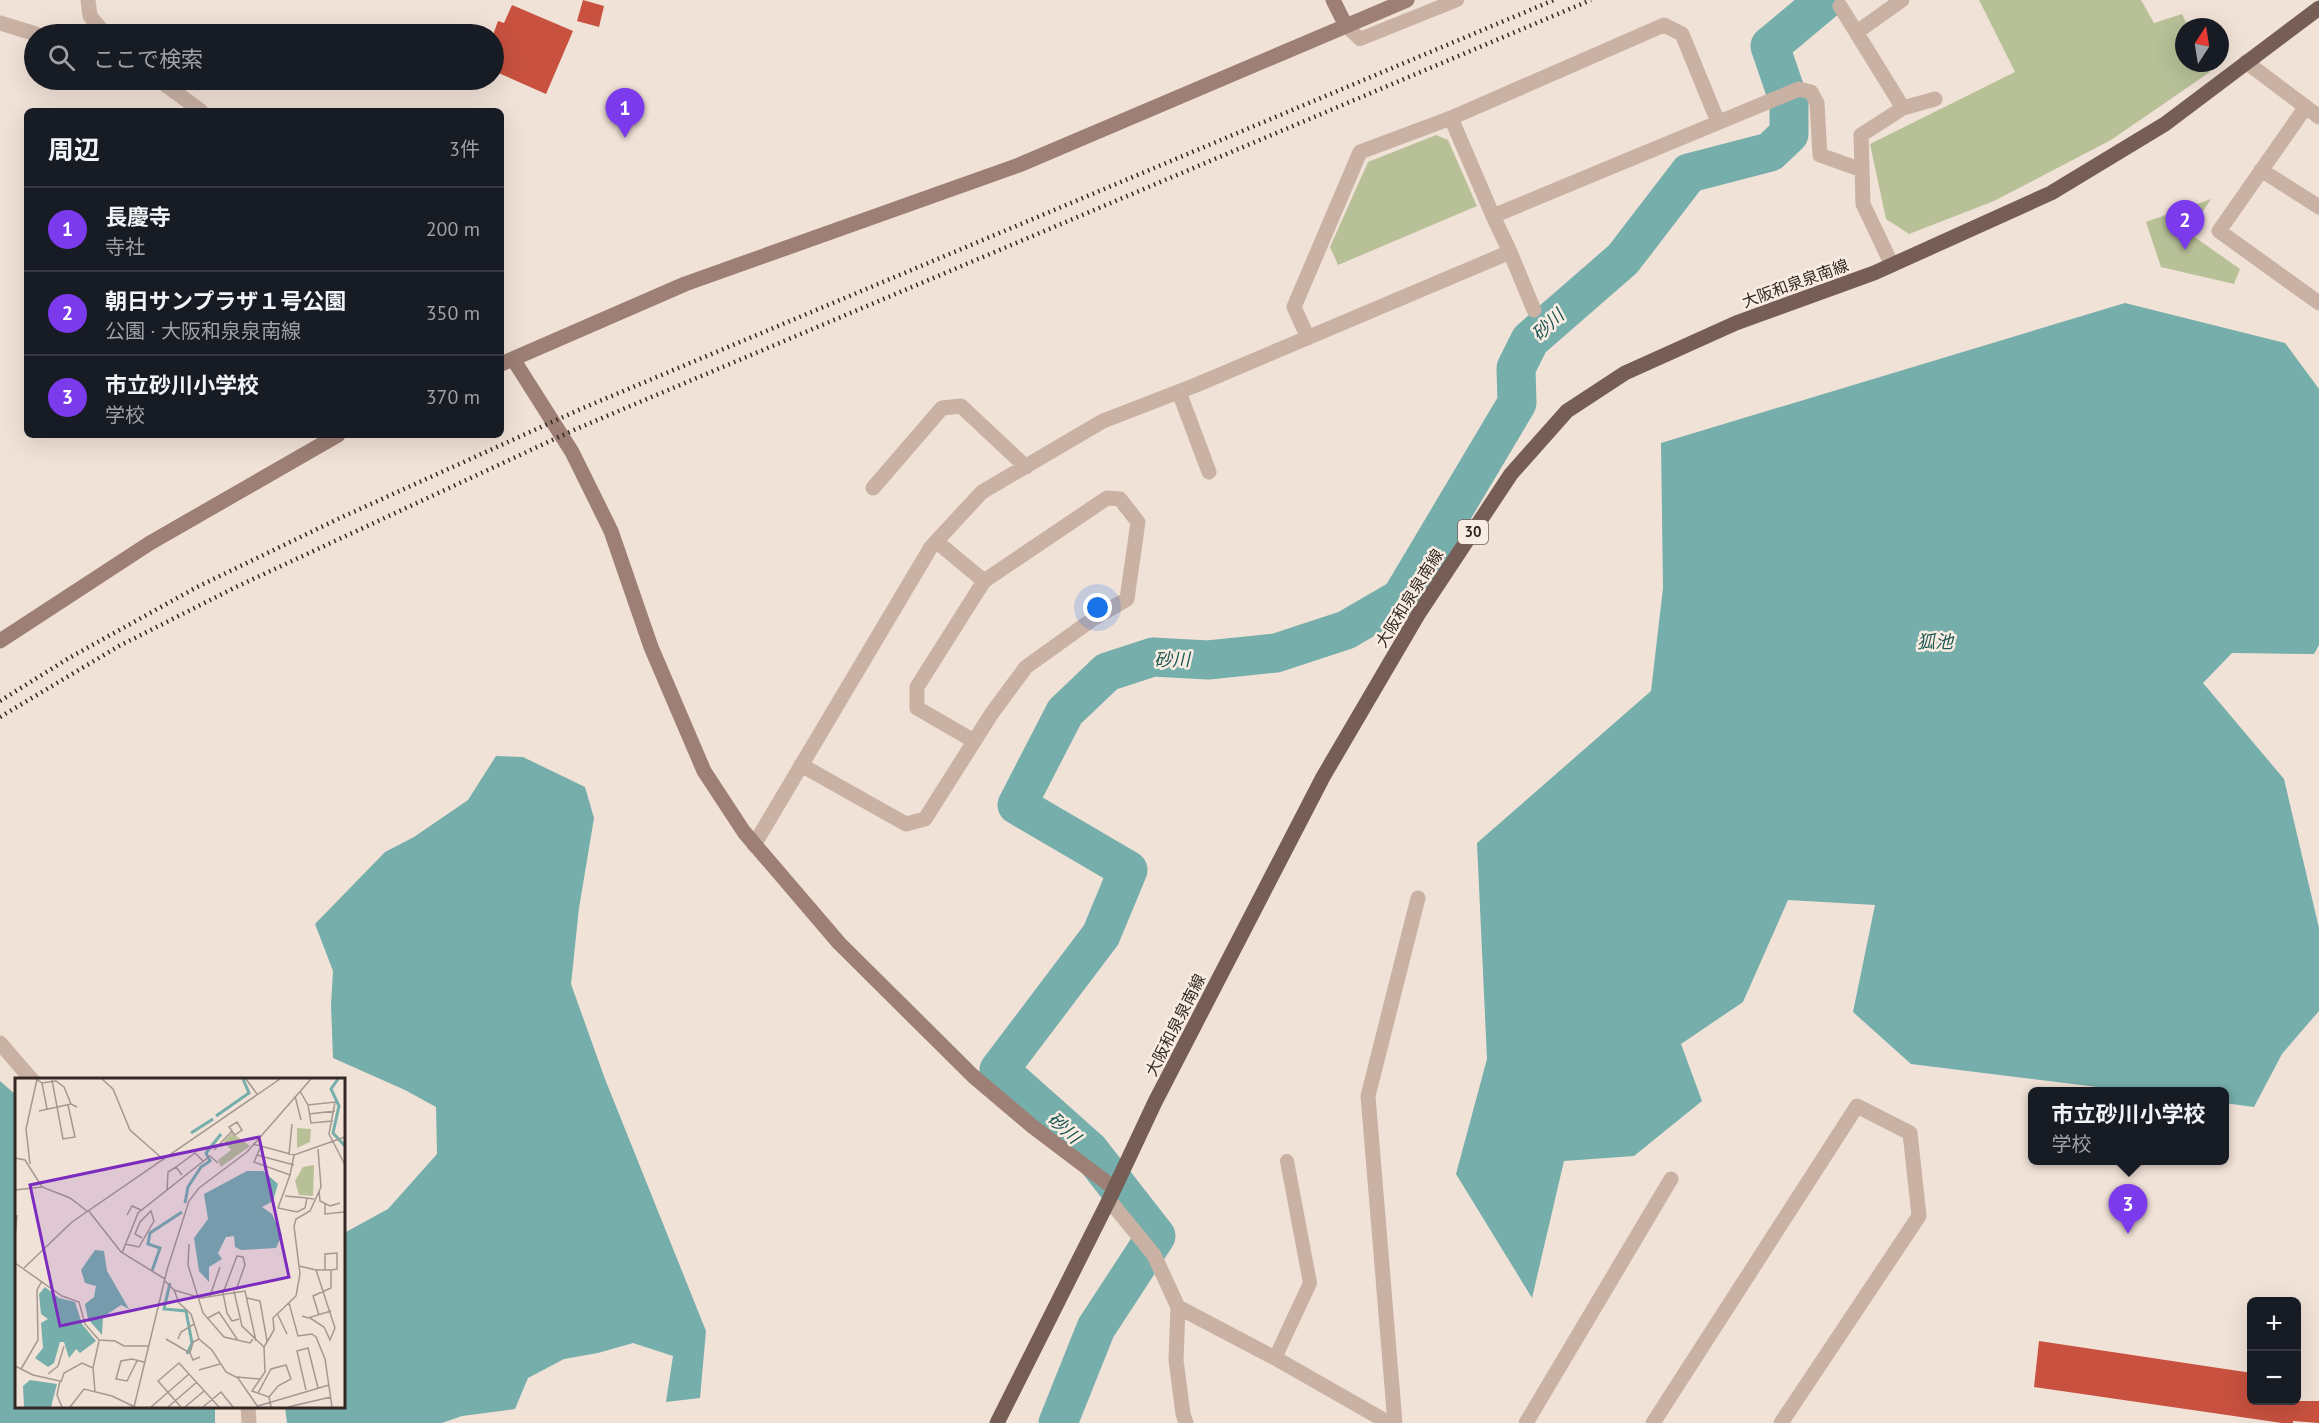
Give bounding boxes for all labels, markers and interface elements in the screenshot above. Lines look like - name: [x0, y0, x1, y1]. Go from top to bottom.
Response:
- north arrow: [2175, 18, 2229, 72]
- search box: [24, 24, 504, 90]
- icon: search: [45, 41, 78, 74]
- text: ここで検索: [93, 45, 203, 73]
- pin: 1: [606, 88, 644, 138]
- text: 周辺: [48, 133, 100, 166]
- text: 3件: [449, 136, 480, 162]
- pin: 2: [2166, 200, 2204, 250]
- text: 長慶寺: [105, 203, 171, 231]
- text: 1: [62, 216, 73, 242]
- text: 200 m: [426, 216, 480, 242]
- text: 寺社: [105, 234, 145, 260]
- street label: 大阪和泉泉南線: [1739, 254, 1851, 312]
- text: 朝日サンプラザ１号公園: [105, 287, 346, 315]
- text: 2: [62, 300, 73, 326]
- text: 350 m: [426, 300, 480, 326]
- water label: 砂川: [1527, 303, 1570, 345]
- text: 公園 · 大阪和泉泉南線: [105, 318, 301, 344]
- text: 市立砂川小学校: [105, 371, 259, 399]
- text: 3: [62, 384, 73, 410]
- text: 370 m: [426, 384, 480, 410]
- text: 学校: [105, 402, 145, 428]
- road number: 30: [1458, 520, 1488, 544]
- street label: 大阪和泉泉南線: [1371, 545, 1447, 651]
- your location: [1083, 593, 1112, 622]
- water label: 狐池: [1917, 630, 1955, 653]
- water label: 砂川: [1154, 648, 1192, 671]
- street label: 大阪和泉泉南線: [1141, 971, 1209, 1079]
- inset map: [15, 1078, 345, 1408]
- popup: [2028, 1087, 2229, 1165]
- text: 市立砂川小学校: [2051, 1100, 2206, 1128]
- water label: 砂川: [1043, 1107, 1087, 1150]
- text: 学校: [2051, 1131, 2091, 1157]
- pin: 3: [2108, 1184, 2148, 1234]
- map controls: [2247, 1297, 2301, 1405]
- button: +: [2247, 1297, 2301, 1351]
- button: −: [2247, 1351, 2301, 1405]

